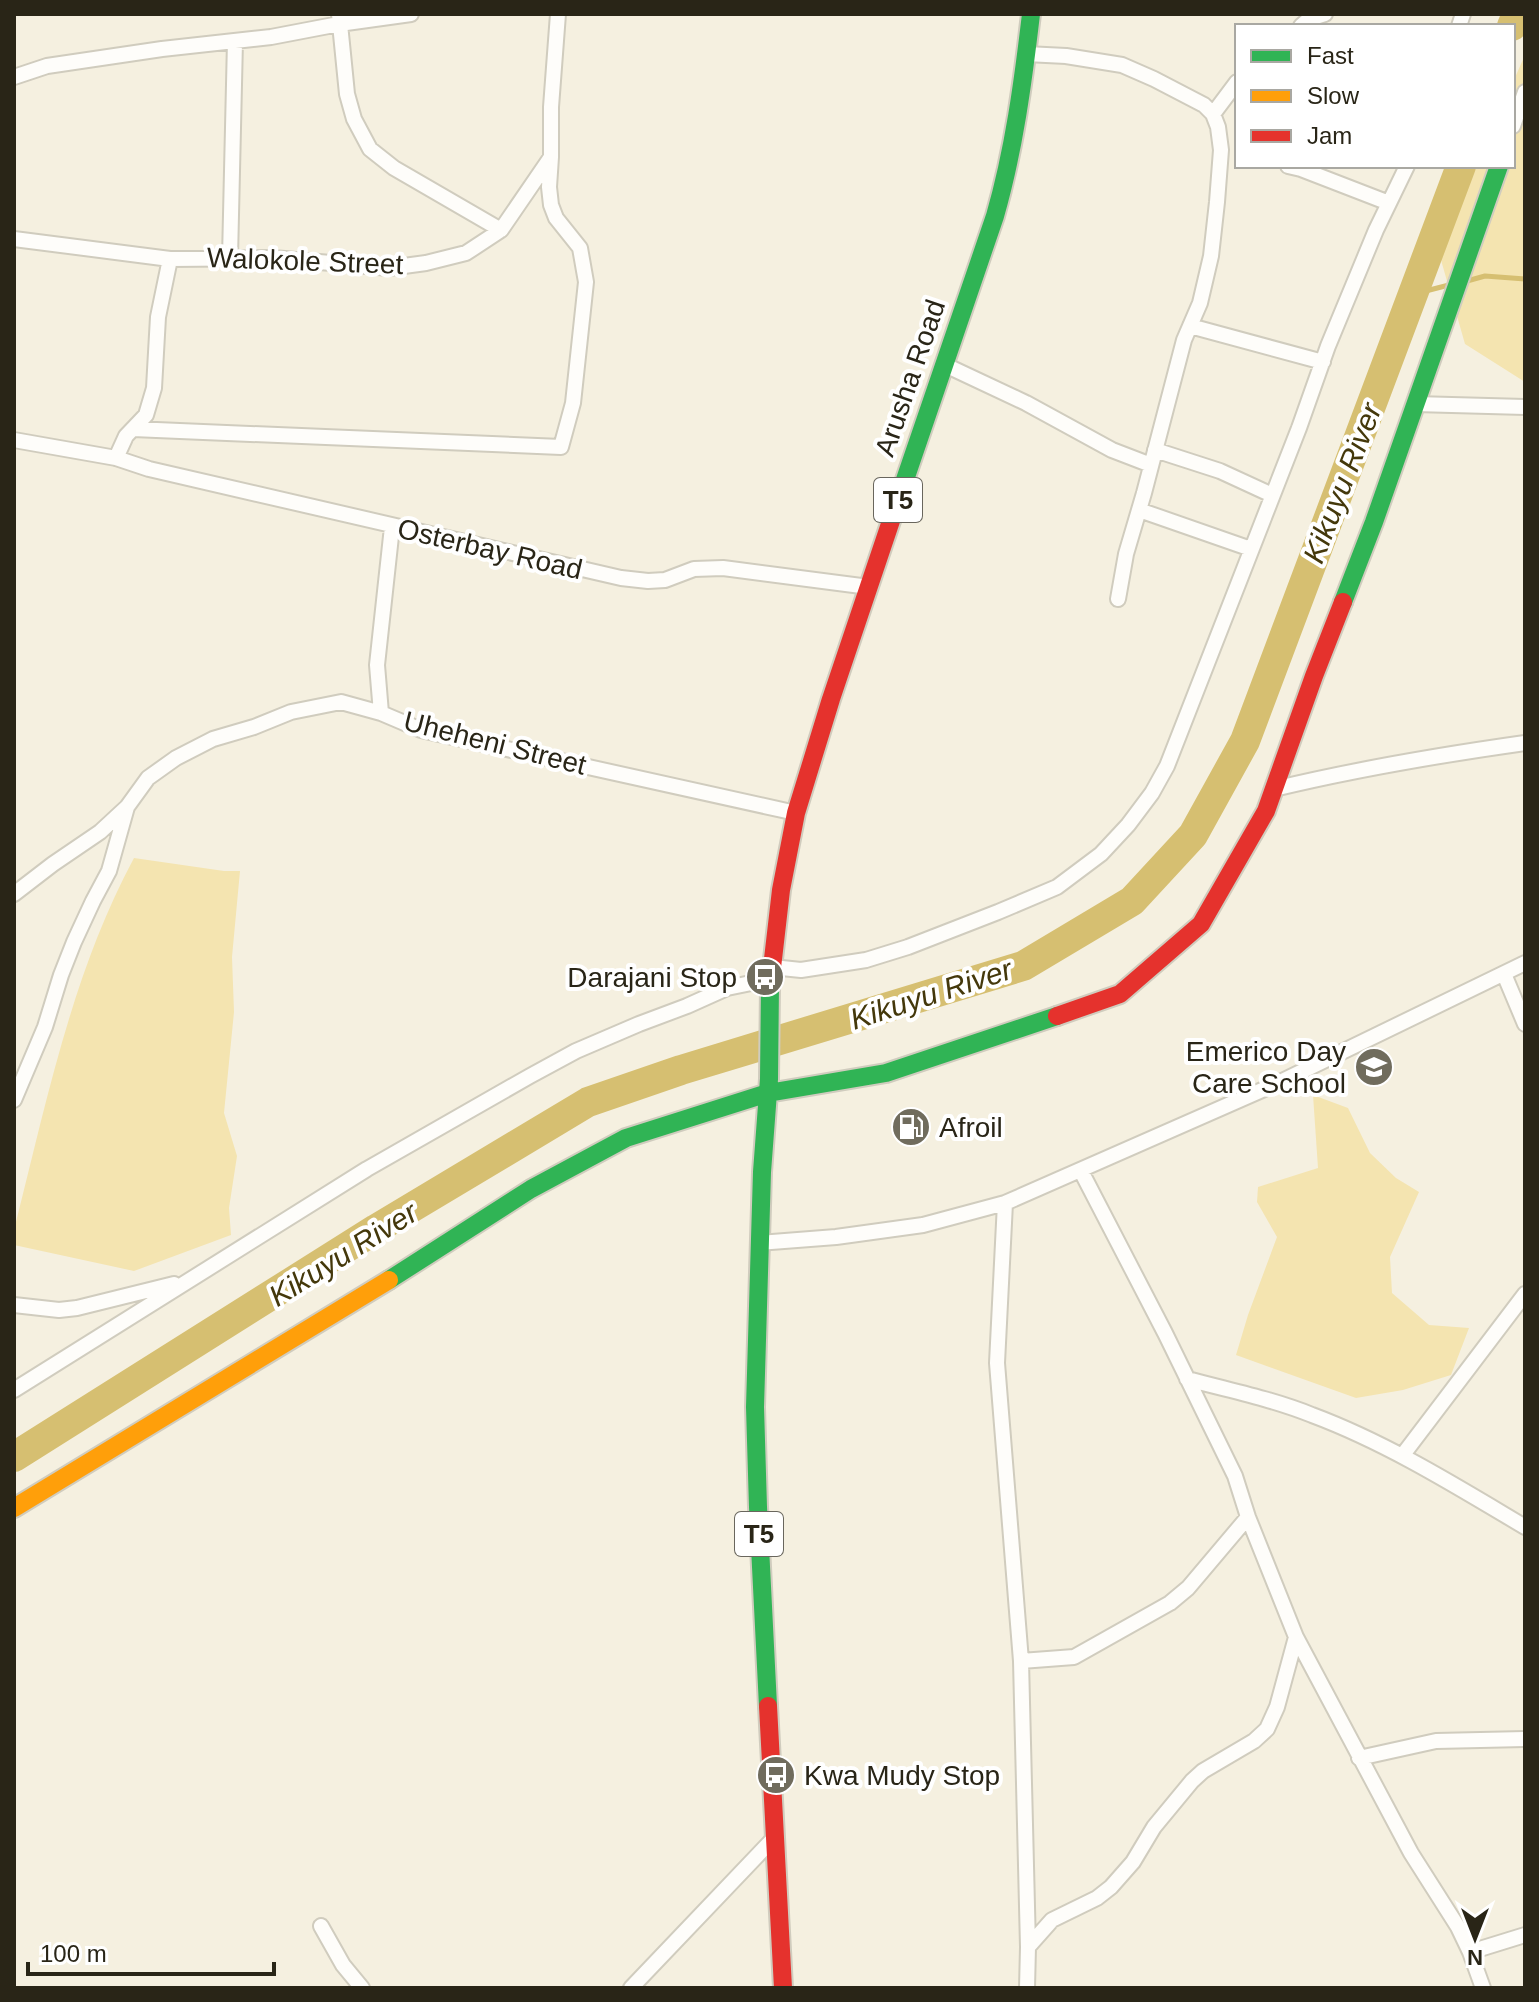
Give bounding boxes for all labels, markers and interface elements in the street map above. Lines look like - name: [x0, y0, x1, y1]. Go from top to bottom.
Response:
- legend: [1235, 24, 1515, 168]
- text: Fast: [1307, 42, 1354, 69]
- text: Slow: [1307, 82, 1360, 109]
- text: Jam: [1307, 122, 1352, 149]
- street label: Walokole Street: [206, 242, 404, 280]
- street label: Arusha Road: [869, 296, 951, 460]
- water label: Kikuyu River: [1296, 398, 1388, 568]
- road number: T5: [874, 478, 922, 522]
- street label: Osterbay Road: [395, 513, 585, 585]
- street label: Uheheni Street: [401, 705, 590, 781]
- water label: Kikuyu River: [846, 952, 1017, 1036]
- bus stop icon: Darajani Stop: [744, 956, 786, 998]
- place label: Darajani Stop: [567, 962, 737, 993]
- place label: Emerico Day Care School: [1186, 1036, 1346, 1099]
- school or university icon: Emerico Day Care School: [1353, 1046, 1395, 1088]
- fuel station icon: Afroil: [890, 1106, 932, 1148]
- place label: Afroil: [939, 1112, 1003, 1143]
- water label: Kikuyu River: [263, 1195, 424, 1313]
- road number: T5: [735, 1512, 783, 1556]
- bus stop icon: Kwa Mudy Stop: [755, 1754, 797, 1796]
- place label: Kwa Mudy Stop: [804, 1760, 1000, 1791]
- north arrow: [1435, 1898, 1515, 1978]
- scale bar: [28, 1926, 274, 1976]
- text: 100 m: [40, 1940, 107, 1967]
- text: N: [1467, 1945, 1483, 1970]

